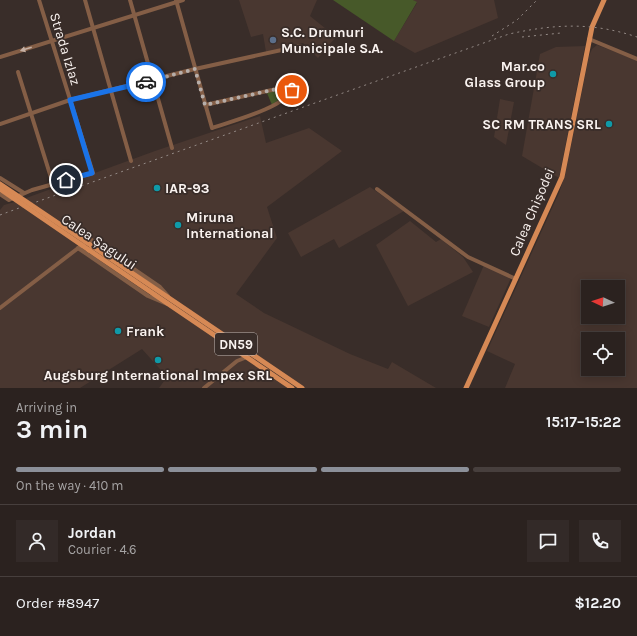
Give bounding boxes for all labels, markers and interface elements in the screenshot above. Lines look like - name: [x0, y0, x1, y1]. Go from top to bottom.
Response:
- street label: Strada Izlaz: [46, 11, 84, 87]
- place label: S.C. Drumuri Municipale S.A.: [281, 24, 383, 57]
- marker: S.C. Drumuri Municipale S.A.: [268, 35, 278, 45]
- one-way arrow: [19, 46, 31, 52]
- place label: Mar.co Glass Group: [465, 58, 545, 91]
- courier: [126, 62, 166, 102]
- marker: Mar.co Glass Group: [548, 69, 558, 79]
- icon: car: [135, 71, 157, 93]
- pin: [275, 73, 309, 107]
- icon: bag: [281, 79, 303, 101]
- place label: SC RM TRANS SRL: [482, 116, 601, 133]
- marker: SC RM TRANS SRL: [604, 119, 614, 129]
- pin: [49, 163, 83, 197]
- street label: Calea Chișodei: [506, 165, 558, 259]
- icon: home: [55, 169, 77, 191]
- place label: IAR-93: [165, 180, 210, 197]
- marker: IAR-93: [152, 183, 162, 193]
- place label: Miruna International: [186, 209, 274, 242]
- street label: Calea Șagului: [58, 210, 140, 274]
- marker: Miruna International: [173, 220, 183, 230]
- north arrow: [581, 280, 625, 324]
- map controls: [581, 280, 625, 376]
- place label: Frank: [126, 323, 165, 340]
- marker: Frank: [113, 326, 123, 336]
- button: locate: [581, 332, 625, 376]
- road number: DN59: [215, 333, 257, 355]
- marker: Augsburg International Impex SRL: [153, 355, 163, 365]
- place label: Augsburg International Impex SRL: [44, 367, 272, 384]
- text: Arriving in: [16, 400, 77, 415]
- text: 15:17–15:22: [546, 413, 621, 431]
- text: 3 min: [16, 414, 88, 445]
- text: On the way · 410 m: [16, 478, 123, 493]
- button: person: [16, 520, 58, 562]
- button: chat: [527, 520, 569, 562]
- button: phone: [579, 520, 621, 562]
- text: Jordan: [68, 524, 116, 542]
- text: Courier · 4.6: [68, 542, 136, 557]
- text: Order #8947: [16, 594, 99, 612]
- text: $12.20: [574, 594, 621, 612]

